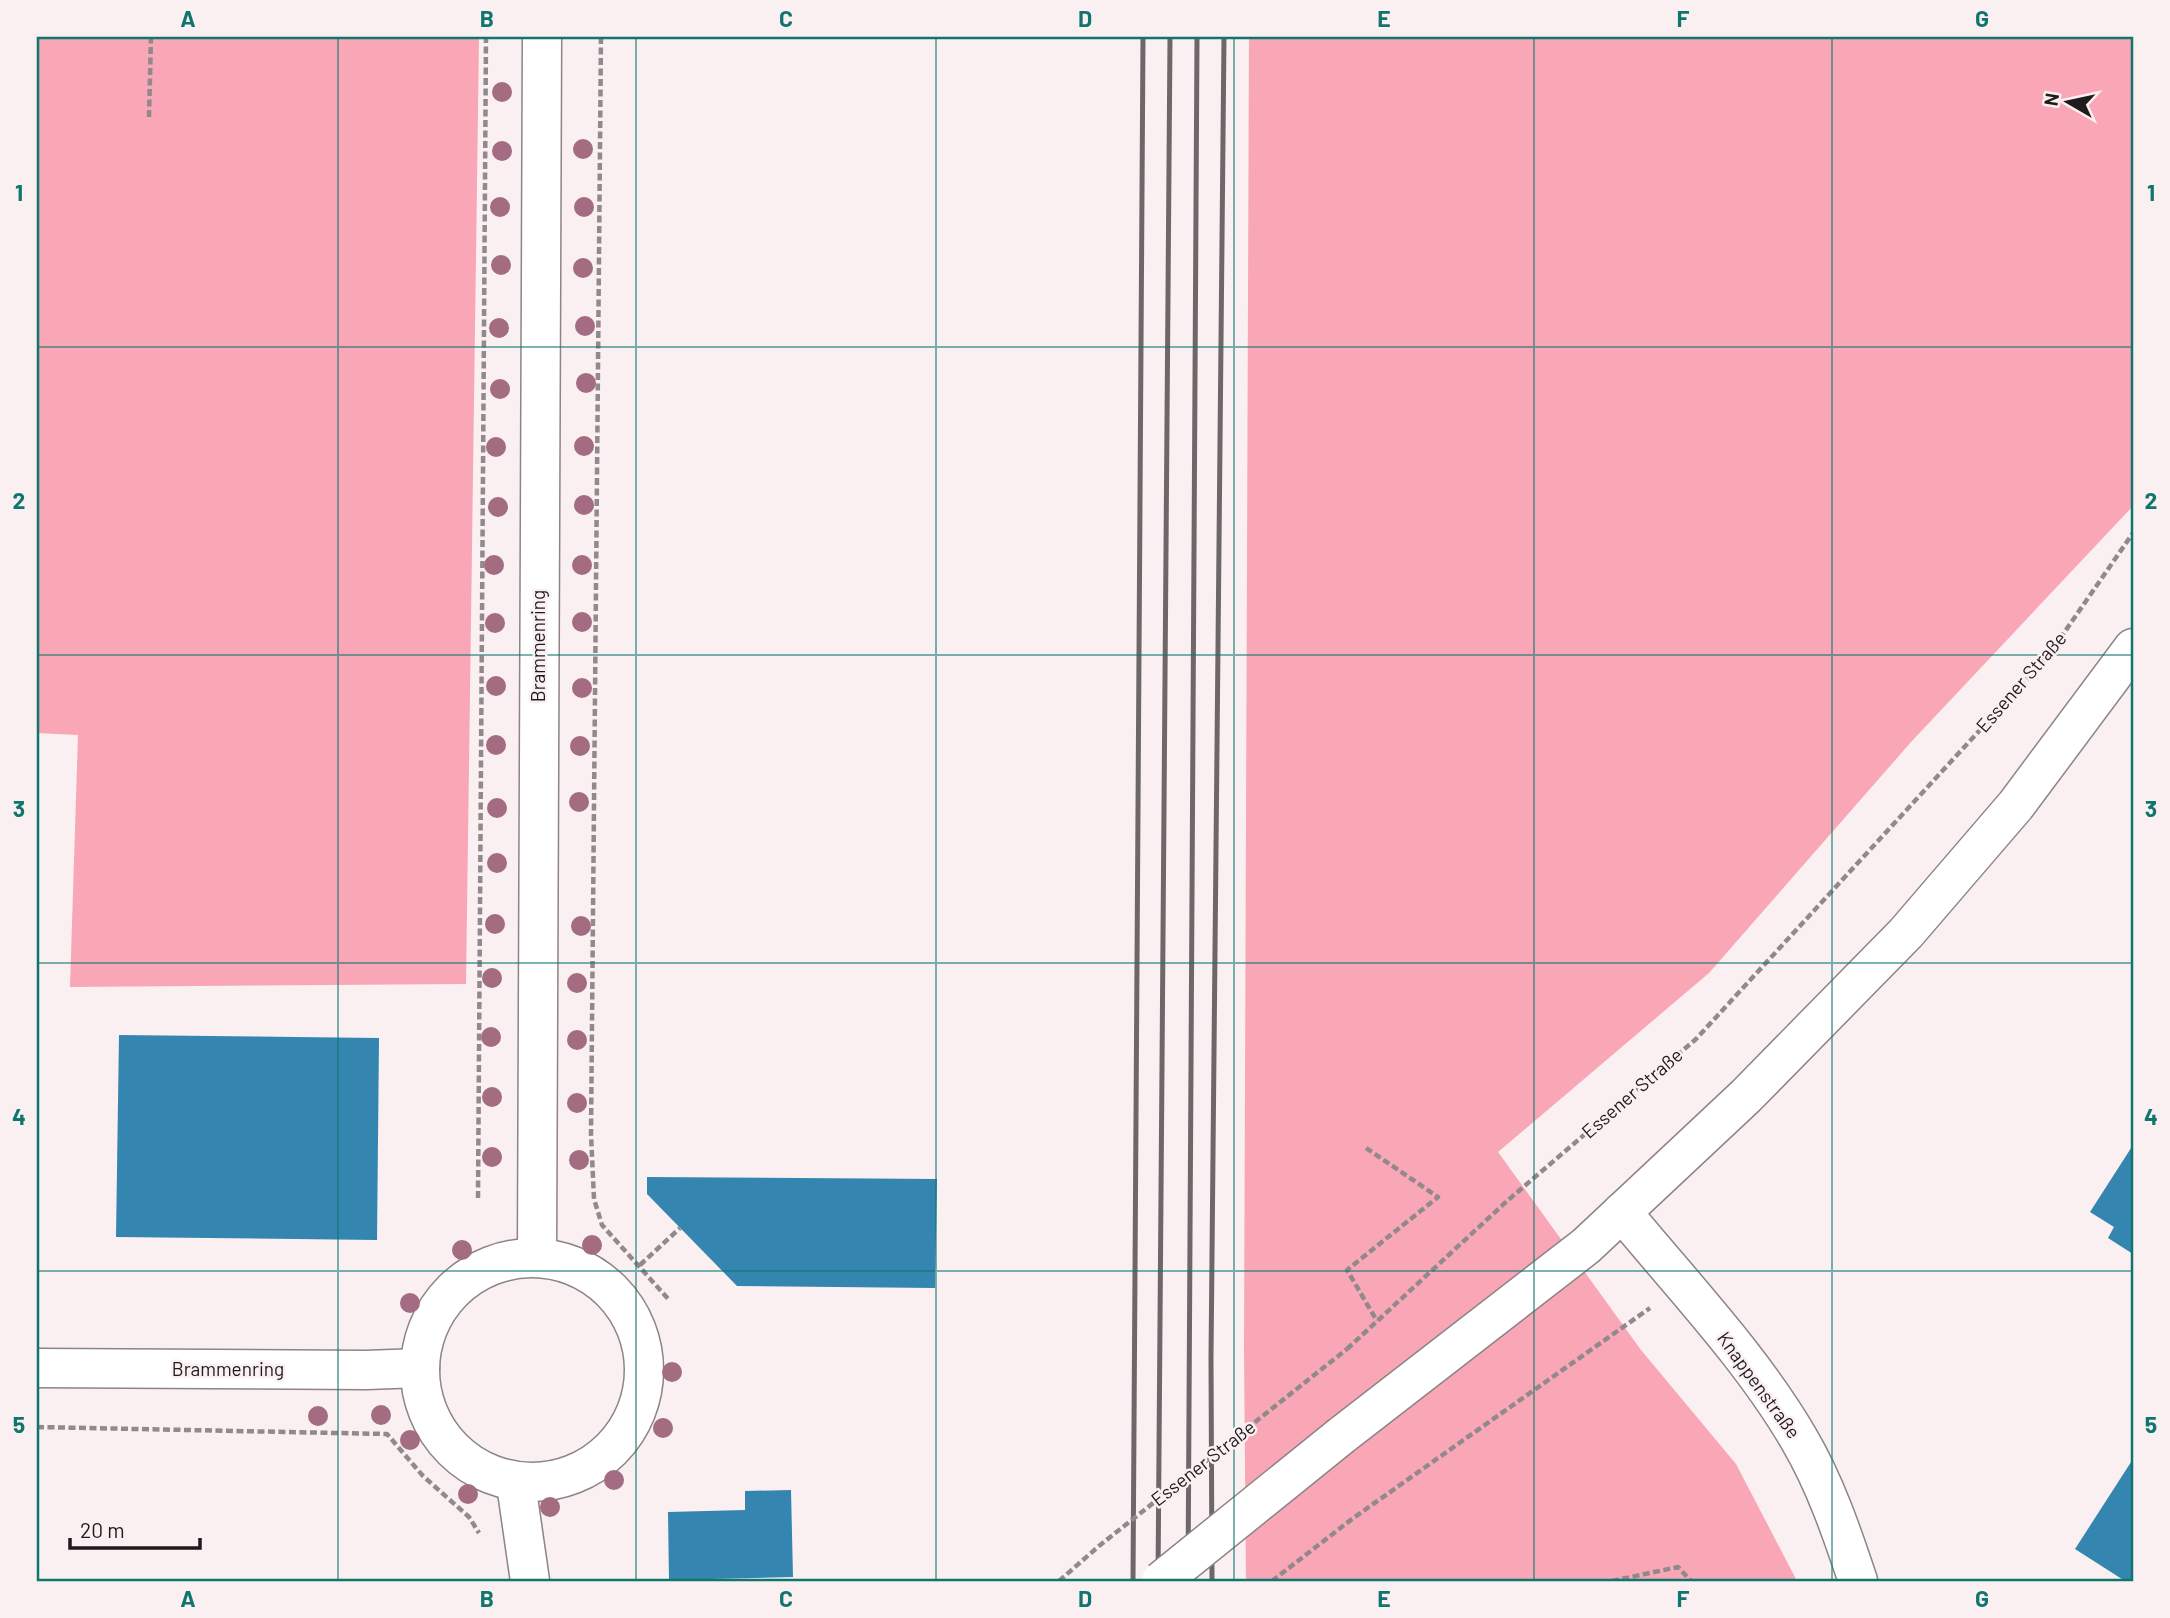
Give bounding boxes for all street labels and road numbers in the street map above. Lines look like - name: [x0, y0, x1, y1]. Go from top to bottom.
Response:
- street label: Brammenring: [526, 590, 549, 702]
- street label: Essener Straße: [1971, 627, 2071, 737]
- street label: Essener Straße: [1577, 1043, 1687, 1143]
- street label: Knappenstraße: [1713, 1327, 1806, 1442]
- street label: Brammenring: [172, 1357, 284, 1380]
- street label: Essener Straße: [1146, 1415, 1259, 1510]

